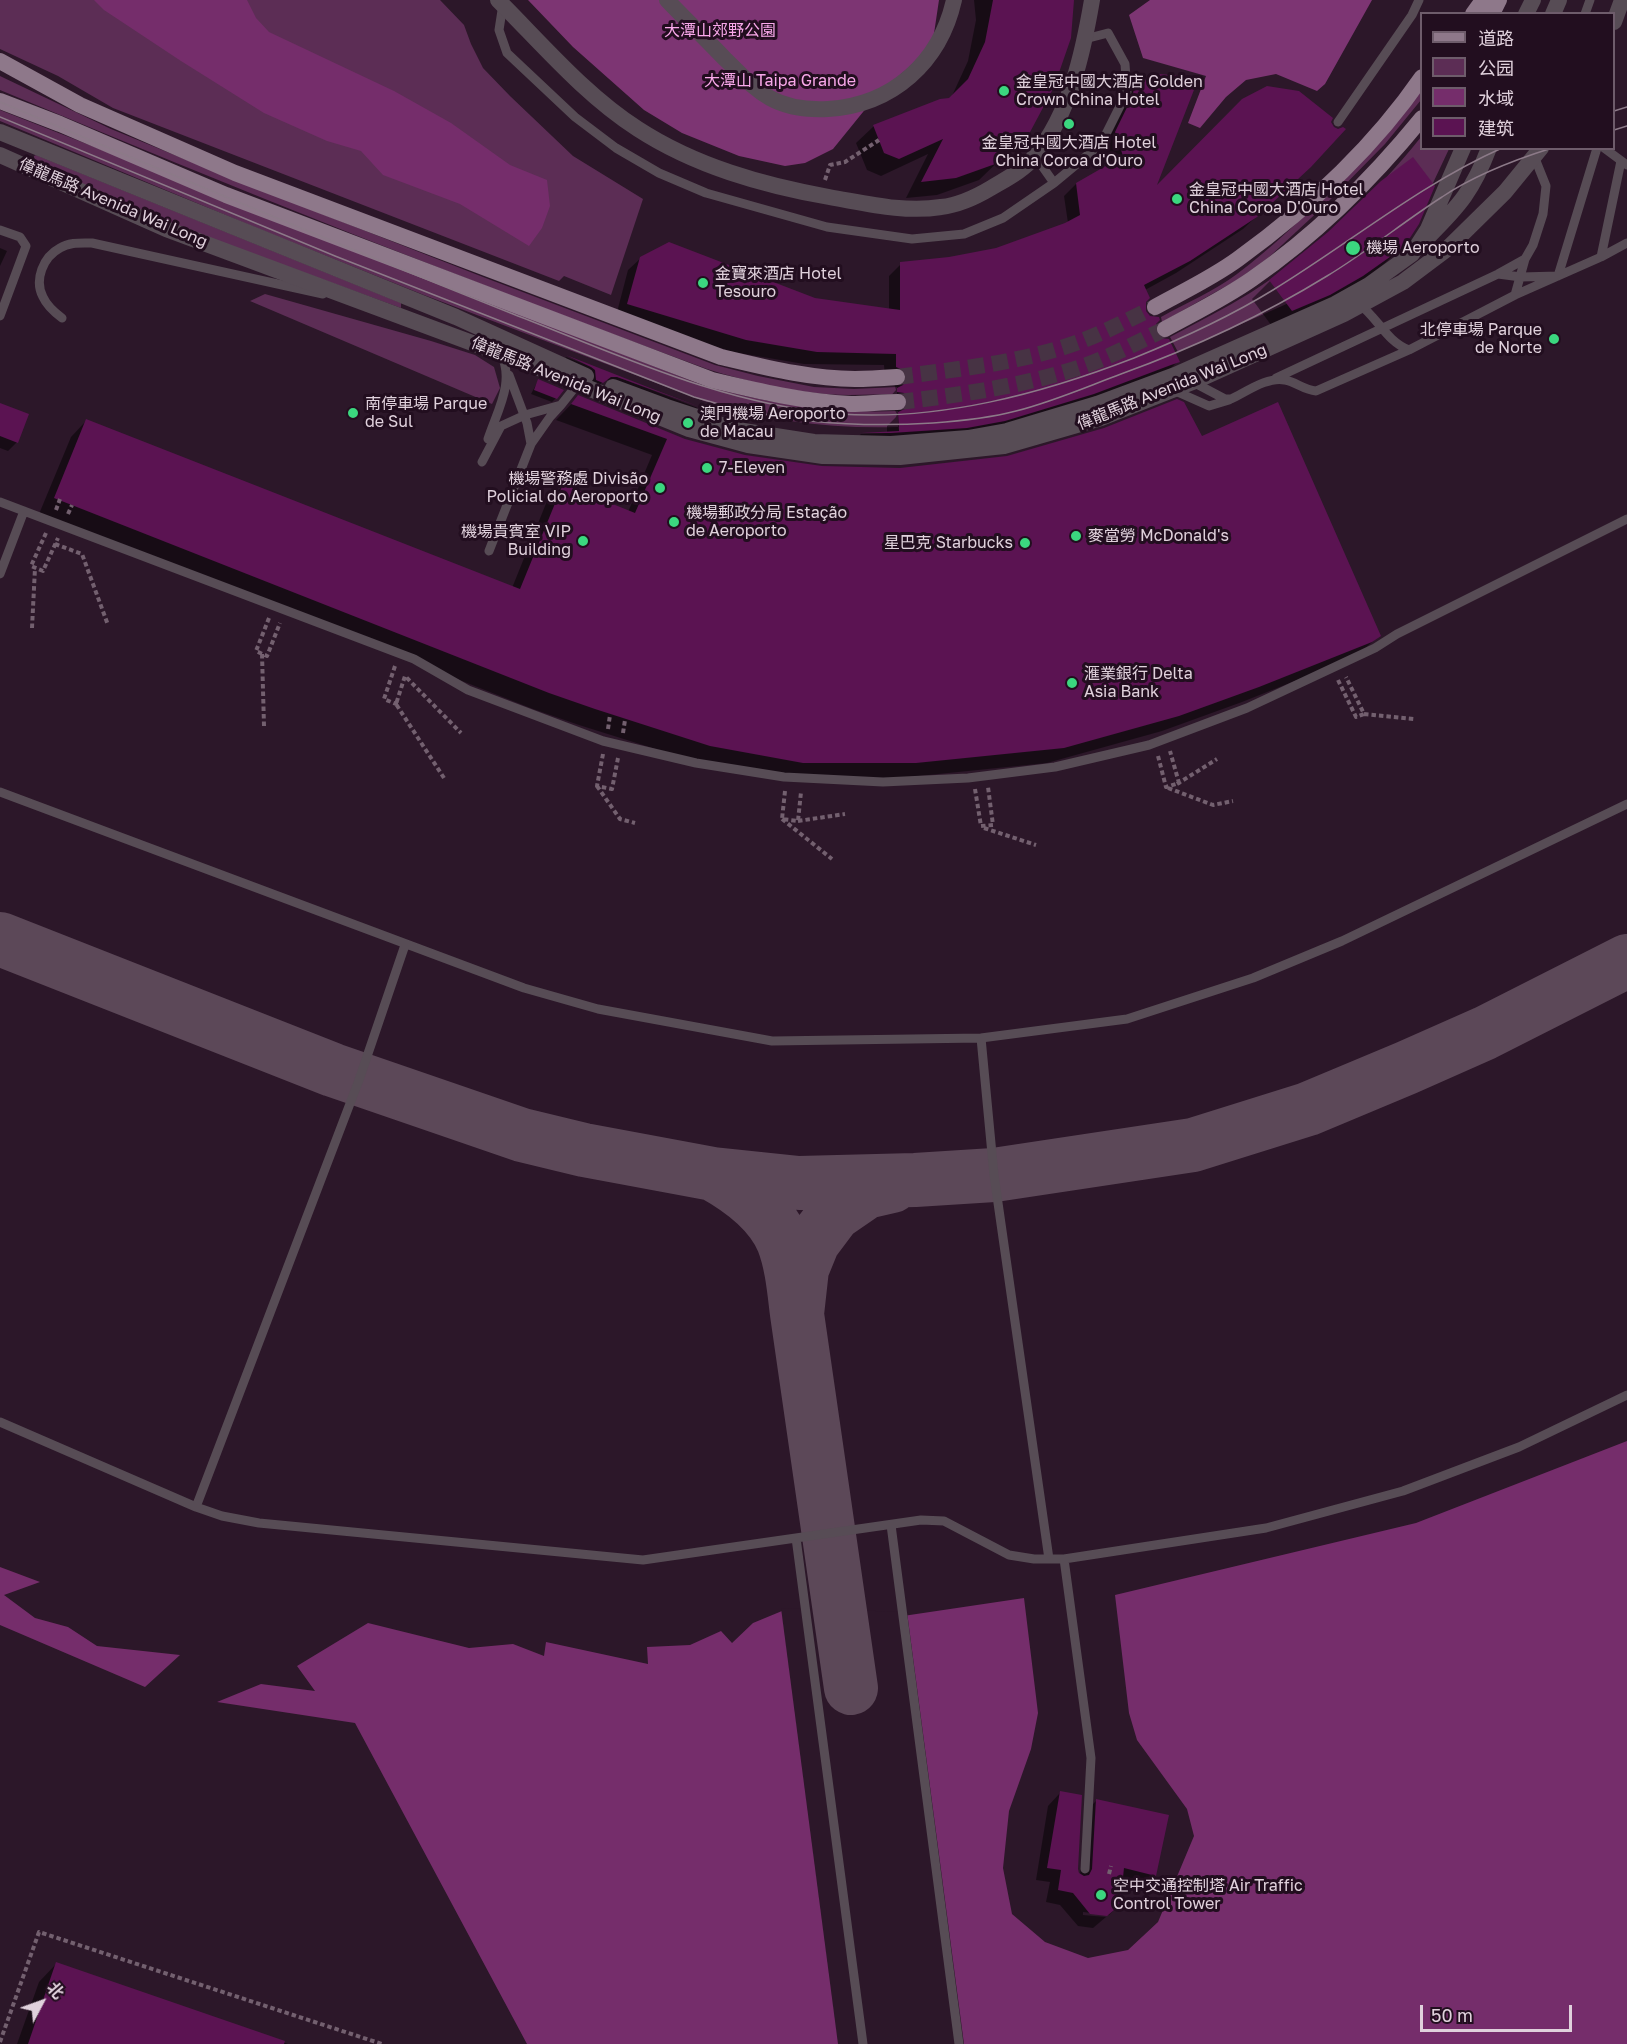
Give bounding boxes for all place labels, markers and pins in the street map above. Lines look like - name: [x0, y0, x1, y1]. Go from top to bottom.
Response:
- place label: 金皇冠中國大酒店 Golden Crown China Hotel: [1016, 72, 1203, 110]
- marker: 金皇冠中國大酒店 Golden Crown China Hotel: [997, 84, 1011, 98]
- marker: 金皇冠中國大酒店 Hotel China Coroa d'Ouro: [1062, 117, 1076, 131]
- place label: 金皇冠中國大酒店 Hotel China Coroa d'Ouro: [982, 133, 1156, 171]
- place label: 金皇冠中國大酒店 Hotel China Coroa D'Ouro: [1189, 180, 1364, 218]
- marker: 金皇冠中國大酒店 Hotel China Coroa D'Ouro: [1170, 192, 1184, 206]
- place label: 機場 Aeroporto: [1366, 238, 1480, 258]
- marker: 機場 Aeroporto: [1344, 239, 1362, 257]
- place label: 金寶來酒店 Hotel Tesouro: [715, 264, 842, 302]
- marker: 金寶來酒店 Hotel Tesouro: [696, 276, 710, 290]
- place label: 北停車場 Parque de Norte: [1420, 320, 1542, 358]
- marker: 北停車場 Parque de Norte: [1547, 332, 1561, 346]
- place label: 南停車場 Parque de Sul: [365, 394, 487, 432]
- place label: 澳門機場 Aeroporto de Macau: [700, 404, 846, 442]
- marker: 南停車場 Parque de Sul: [346, 406, 360, 420]
- marker: 澳門機場 Aeroporto de Macau: [681, 416, 695, 430]
- place label: 7-Eleven: [719, 458, 785, 478]
- marker: 7-Eleven: [700, 461, 714, 475]
- place label: 機場警務處 Divisão Policial do Aeroporto: [487, 469, 648, 507]
- marker: 機場警務處 Divisão Policial do Aeroporto: [653, 481, 667, 495]
- place label: 機場郵政分局 Estação de Aeroporto: [686, 503, 847, 541]
- marker: 機場郵政分局 Estação de Aeroporto: [667, 515, 681, 529]
- place label: 機場貴賓室 VIP Building: [461, 522, 571, 560]
- place label: 麥當勞 McDonald's: [1088, 526, 1229, 546]
- marker: 麥當勞 McDonald's: [1069, 529, 1083, 543]
- place label: 星巴克 Starbucks: [884, 533, 1013, 553]
- marker: 機場貴賓室 VIP Building: [576, 534, 590, 548]
- marker: 星巴克 Starbucks: [1018, 536, 1032, 550]
- place label: 滙業銀行 Delta Asia Bank: [1084, 664, 1193, 702]
- marker: 滙業銀行 Delta Asia Bank: [1065, 676, 1079, 690]
- place label: 空中交通控制塔 Air Traffic Control Tower: [1113, 1876, 1303, 1914]
- marker: 空中交通控制塔 Air Traffic Control Tower: [1094, 1888, 1108, 1902]

